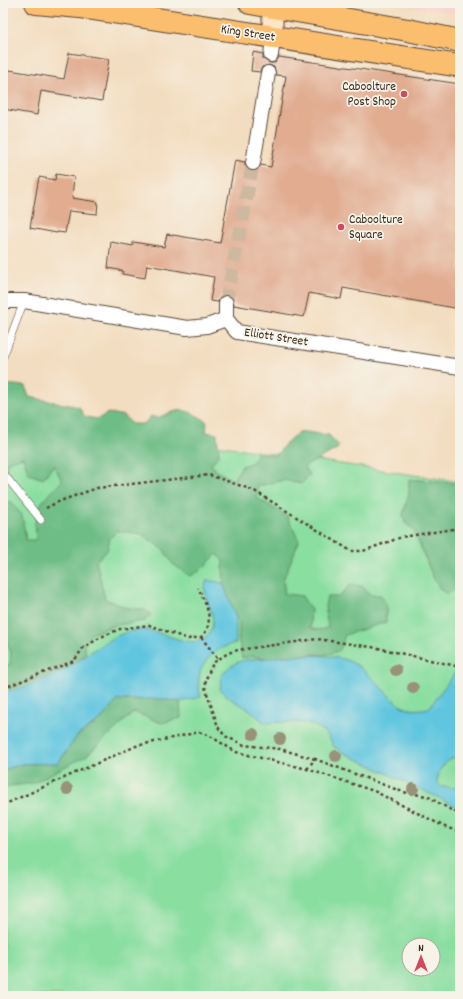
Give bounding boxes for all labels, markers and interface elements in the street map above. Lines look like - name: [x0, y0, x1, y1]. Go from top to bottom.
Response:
- street label: King Street: [220, 20, 277, 48]
- place label: Caboolture Post Shop: [342, 78, 396, 112]
- marker: Caboolture Post Shop: [399, 89, 409, 99]
- place label: Caboolture Square: [349, 211, 403, 245]
- marker: Caboolture Square: [336, 222, 346, 232]
- street label: Elliott Street: [243, 324, 309, 352]
- north arrow: [401, 937, 441, 977]
- text: N: [418, 941, 424, 957]

